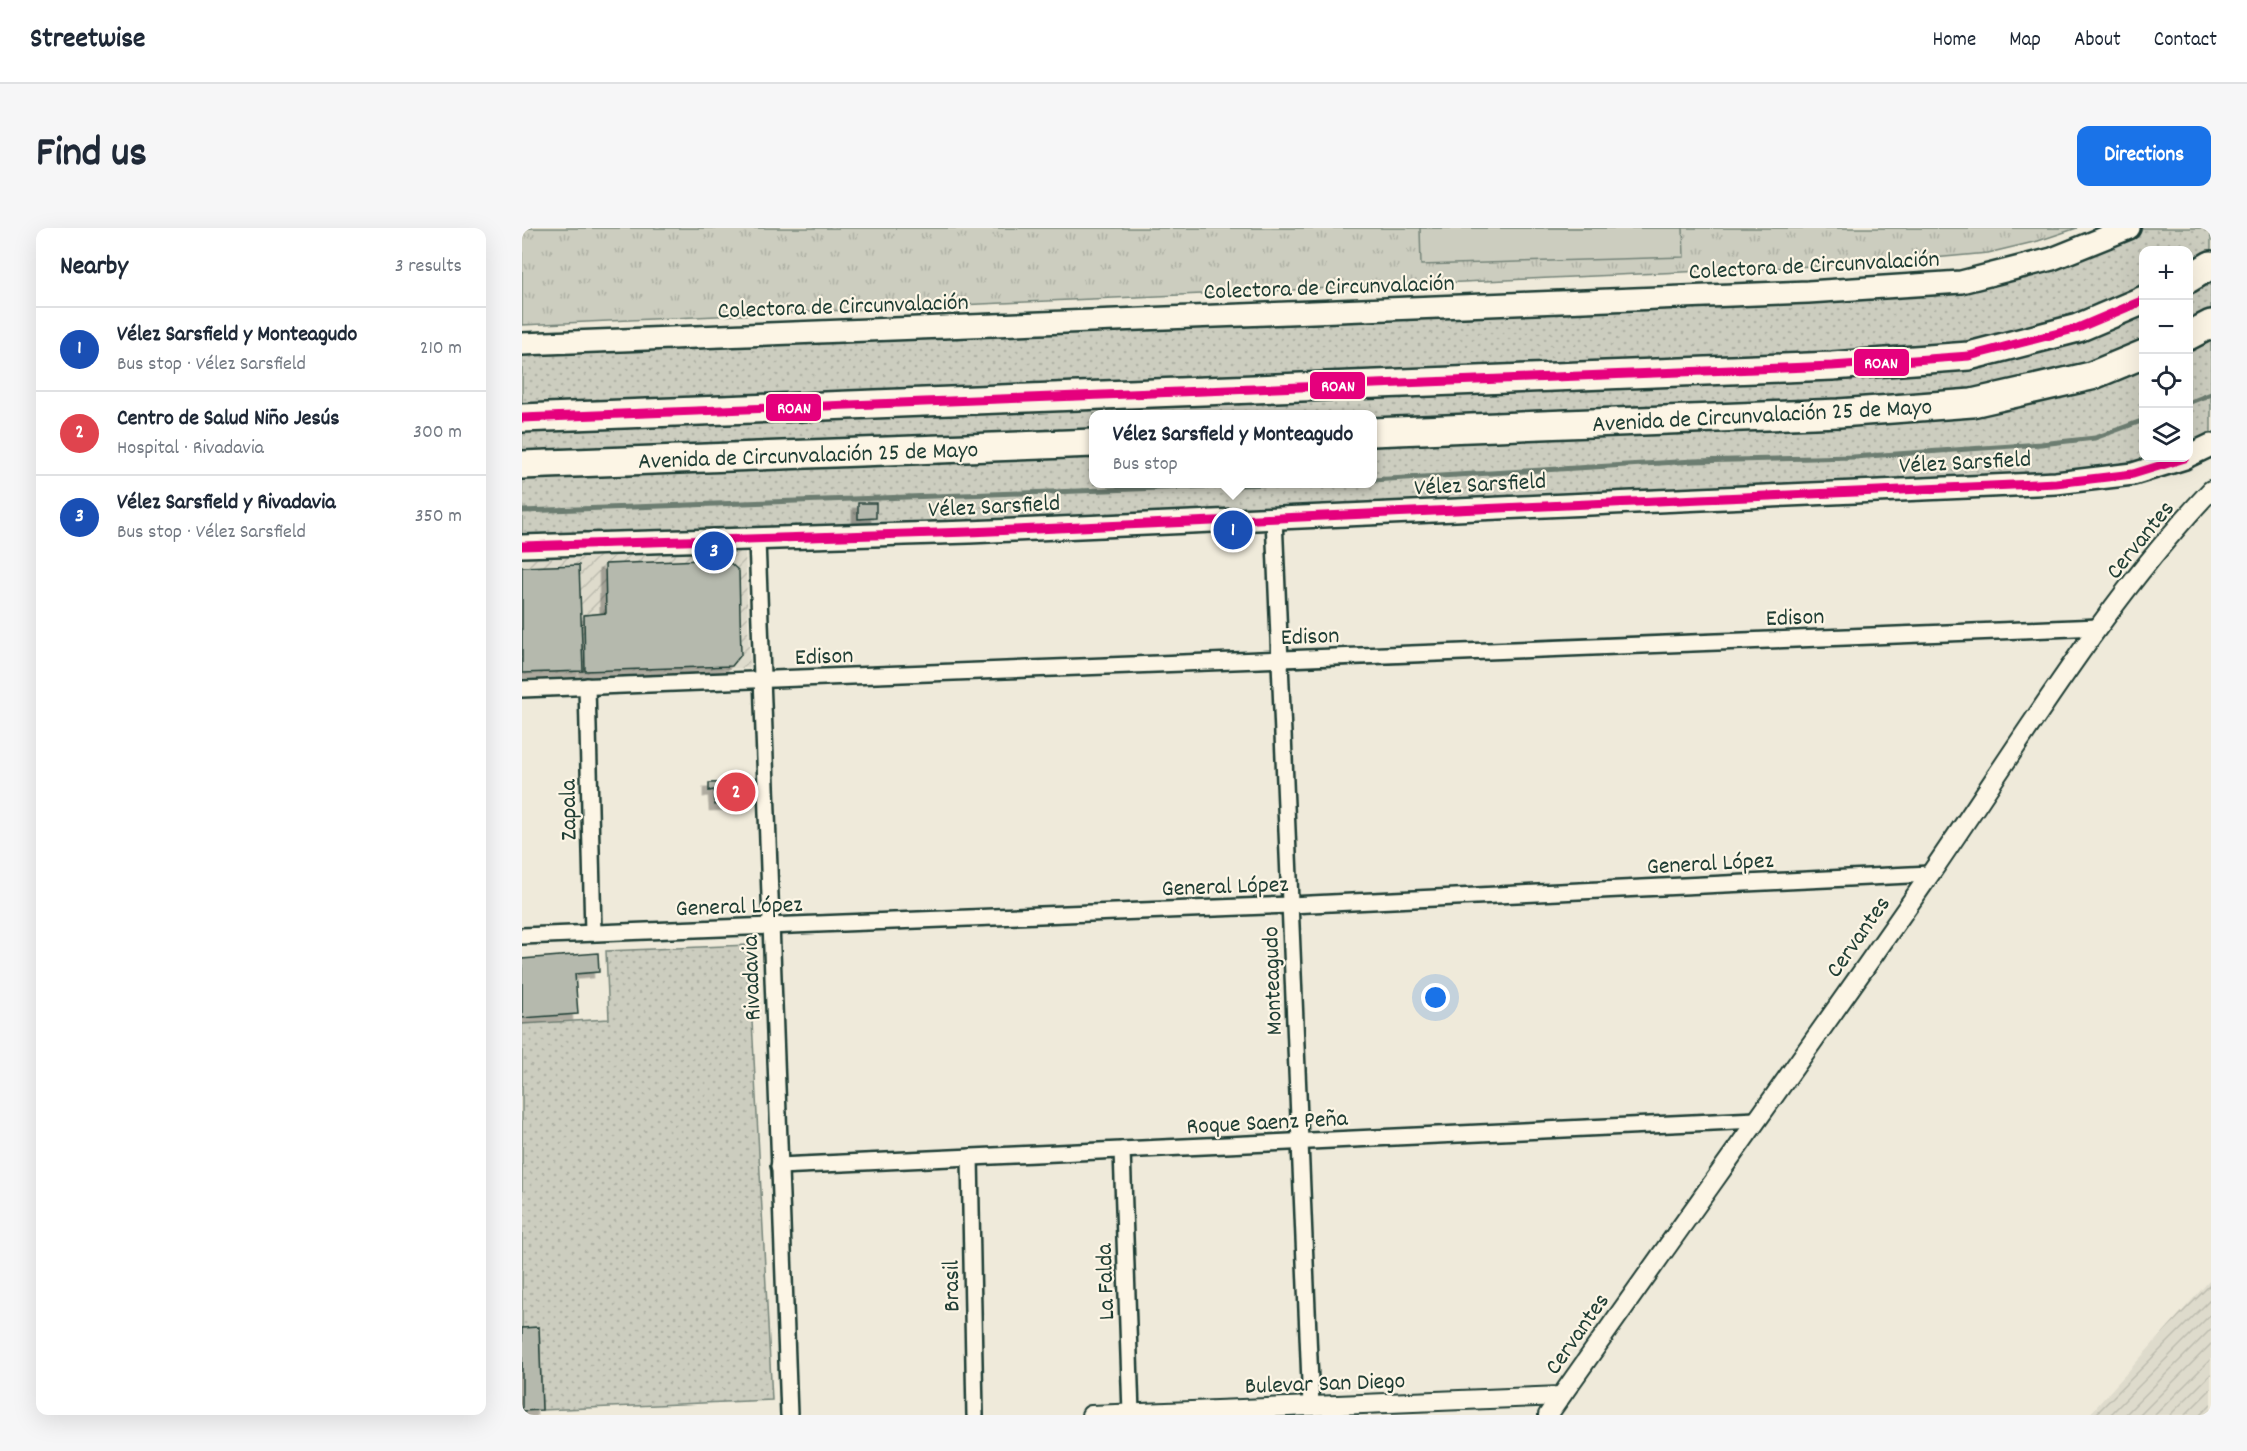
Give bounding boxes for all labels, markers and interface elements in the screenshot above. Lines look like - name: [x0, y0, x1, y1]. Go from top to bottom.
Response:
- text: Streetwise: [30, 21, 145, 61]
- text: Home: [1932, 26, 1976, 56]
- text: Map: [2009, 26, 2041, 56]
- text: About: [2074, 26, 2121, 56]
- text: Contact: [2154, 26, 2217, 56]
- text: Find us: [36, 126, 147, 186]
- button: Directions: [2077, 126, 2211, 186]
- street label: Colectora de Circunvalación: [1688, 243, 1940, 291]
- map controls: [2139, 246, 2193, 462]
- button: +: [2139, 246, 2193, 300]
- text: Nearby: [60, 249, 128, 286]
- text: 3 results: [395, 253, 462, 281]
- street label: Colectora de Circunvalación: [1203, 268, 1455, 310]
- street label: Colectora de Circunvalación: [717, 287, 969, 329]
- button: −: [2139, 300, 2193, 354]
- text: Vélez Sarsfield y Monteagudo: [117, 320, 357, 351]
- text: 1: [77, 335, 82, 363]
- text: 210 m: [420, 335, 462, 363]
- line badge: ROAN: [1853, 348, 1910, 377]
- text: Bus stop · Vélez Sarsfield: [117, 351, 306, 379]
- text: ROAN: [1864, 353, 1898, 376]
- button: locate: [2139, 354, 2193, 408]
- line badge: ROAN: [1309, 371, 1366, 400]
- text: ROAN: [1321, 376, 1355, 399]
- street label: Avenida de Circunvalación 25 de Mayo: [1591, 391, 1933, 443]
- line badge: ROAN: [765, 393, 822, 422]
- text: ROAN: [777, 398, 811, 421]
- text: Centro de Salud Niño Jesús: [117, 404, 340, 435]
- button: layers: [2139, 408, 2193, 462]
- popup: [1089, 410, 1377, 488]
- text: 2: [75, 419, 84, 447]
- text: 300 m: [413, 419, 462, 447]
- text: Vélez Sarsfield y Monteagudo: [1113, 420, 1353, 451]
- street label: Avenida de Circunvalación 25 de Mayo: [637, 434, 979, 480]
- text: Hospital · Rivadavia: [117, 435, 264, 463]
- street label: Vélez Sarsfield: [1898, 444, 2032, 484]
- text: Bus stop: [1113, 451, 1178, 479]
- street label: Vélez Sarsfield: [1413, 466, 1547, 506]
- text: Vélez Sarsfield y Rivadavia: [117, 488, 336, 519]
- street label: Vélez Sarsfield: [927, 488, 1061, 528]
- street label: Cervantes: [2099, 494, 2184, 588]
- text: 3: [75, 503, 84, 531]
- text: 350 m: [415, 503, 462, 531]
- pin: 1: [1214, 508, 1252, 552]
- text: Bus stop · Vélez Sarsfield: [117, 519, 306, 547]
- pin: 3: [694, 528, 734, 574]
- street label: Edison: [1765, 601, 1825, 637]
- street label: Edison: [1280, 620, 1340, 656]
- street label: Edison: [794, 640, 854, 676]
- pin: 2: [716, 770, 756, 814]
- street label: Zapala: [552, 778, 588, 841]
- street label: General López: [1646, 845, 1774, 885]
- street label: General López: [1161, 869, 1289, 907]
- street label: General López: [675, 889, 803, 927]
- street label: Cervantes: [1819, 890, 1900, 986]
- street label: Monteagudo: [1255, 926, 1293, 1036]
- street label: Rivadavia: [734, 934, 771, 1021]
- your location: [1421, 983, 1450, 1012]
- street label: Roque Saenz Peña: [1186, 1103, 1349, 1145]
- street label: La Falda: [1089, 1242, 1125, 1321]
- street label: Brasil: [936, 1259, 970, 1312]
- street label: Cervantes: [1538, 1287, 1619, 1383]
- street label: Bulevar San Diego: [1244, 1365, 1406, 1405]

